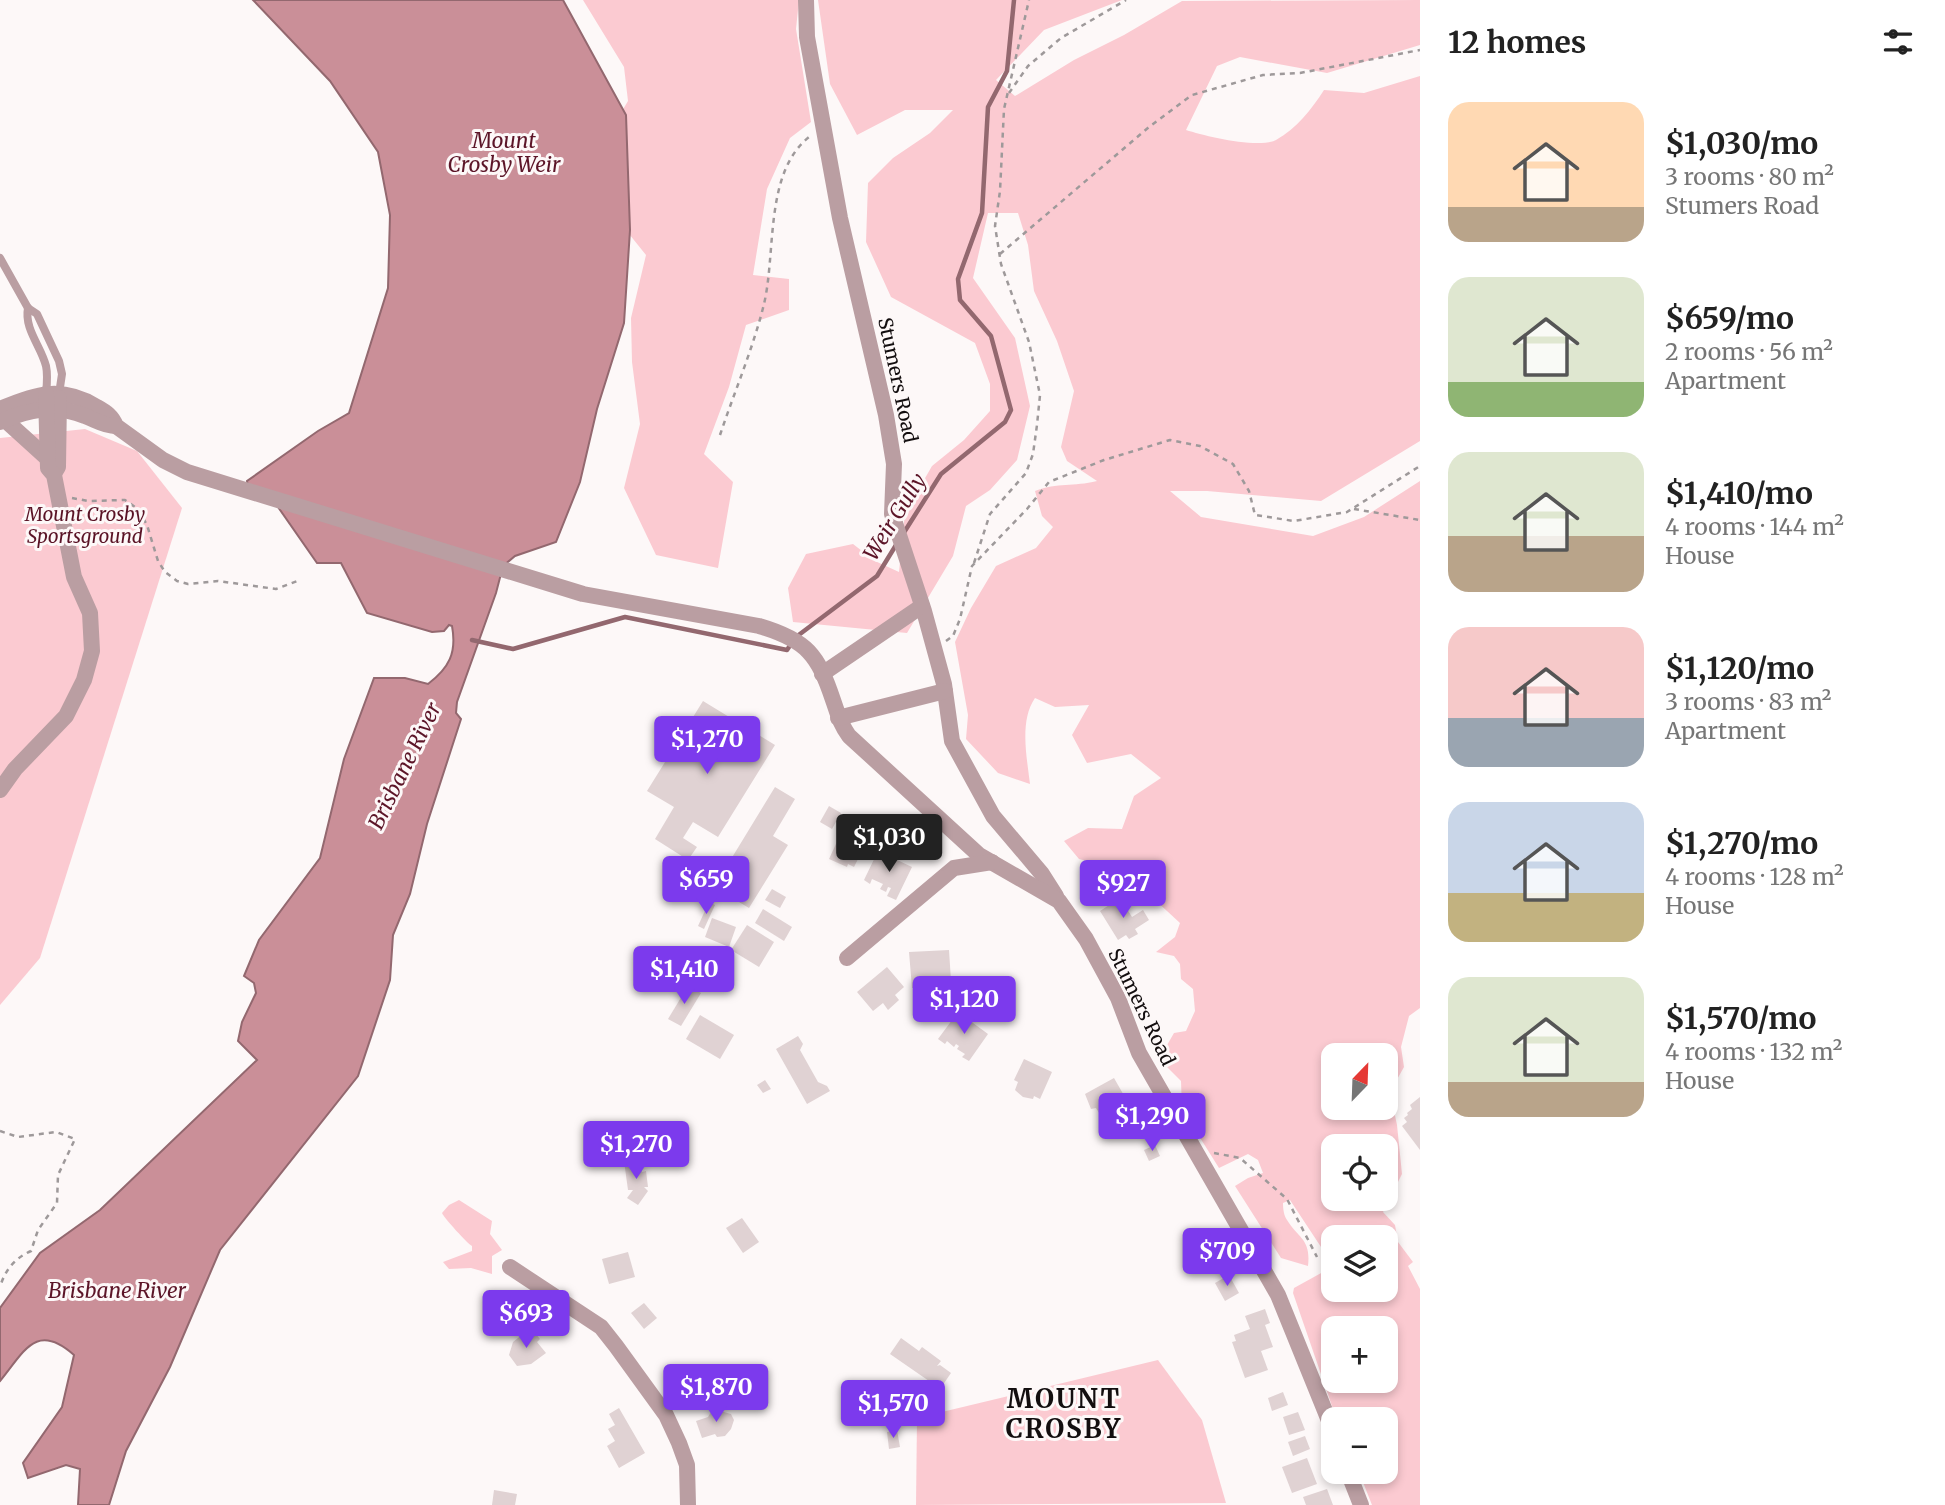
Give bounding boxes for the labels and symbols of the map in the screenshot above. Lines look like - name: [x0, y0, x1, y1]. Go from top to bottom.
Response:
- water label: Mount Crosby Weir: [448, 127, 561, 178]
- street label: Stumers Road: [873, 315, 923, 445]
- water label: Weir Gully: [857, 468, 932, 565]
- park label: Mount Crosby Sportsground: [24, 502, 145, 548]
- water label: Brisbane River: [362, 697, 447, 834]
- pin: $1,270: [650, 716, 764, 776]
- pin: $1,030: [832, 814, 946, 874]
- pin: $659: [665, 856, 747, 916]
- pin: $927: [1082, 860, 1164, 920]
- street label: Stumers Road: [1103, 944, 1181, 1070]
- pin: $1,410: [627, 946, 741, 1006]
- pin: $1,120: [907, 976, 1021, 1036]
- north arrow: [1321, 1043, 1398, 1120]
- pin: $1,290: [1095, 1094, 1209, 1153]
- pin: $1,270: [579, 1122, 693, 1181]
- pin: $709: [1186, 1228, 1268, 1288]
- water label: Brisbane River: [48, 1277, 187, 1304]
- pin: $693: [485, 1290, 567, 1350]
- pin: $1,870: [659, 1364, 773, 1424]
- pin: $1,570: [836, 1380, 950, 1440]
- district label: MOUNT CROSBY: [1006, 1382, 1122, 1445]

